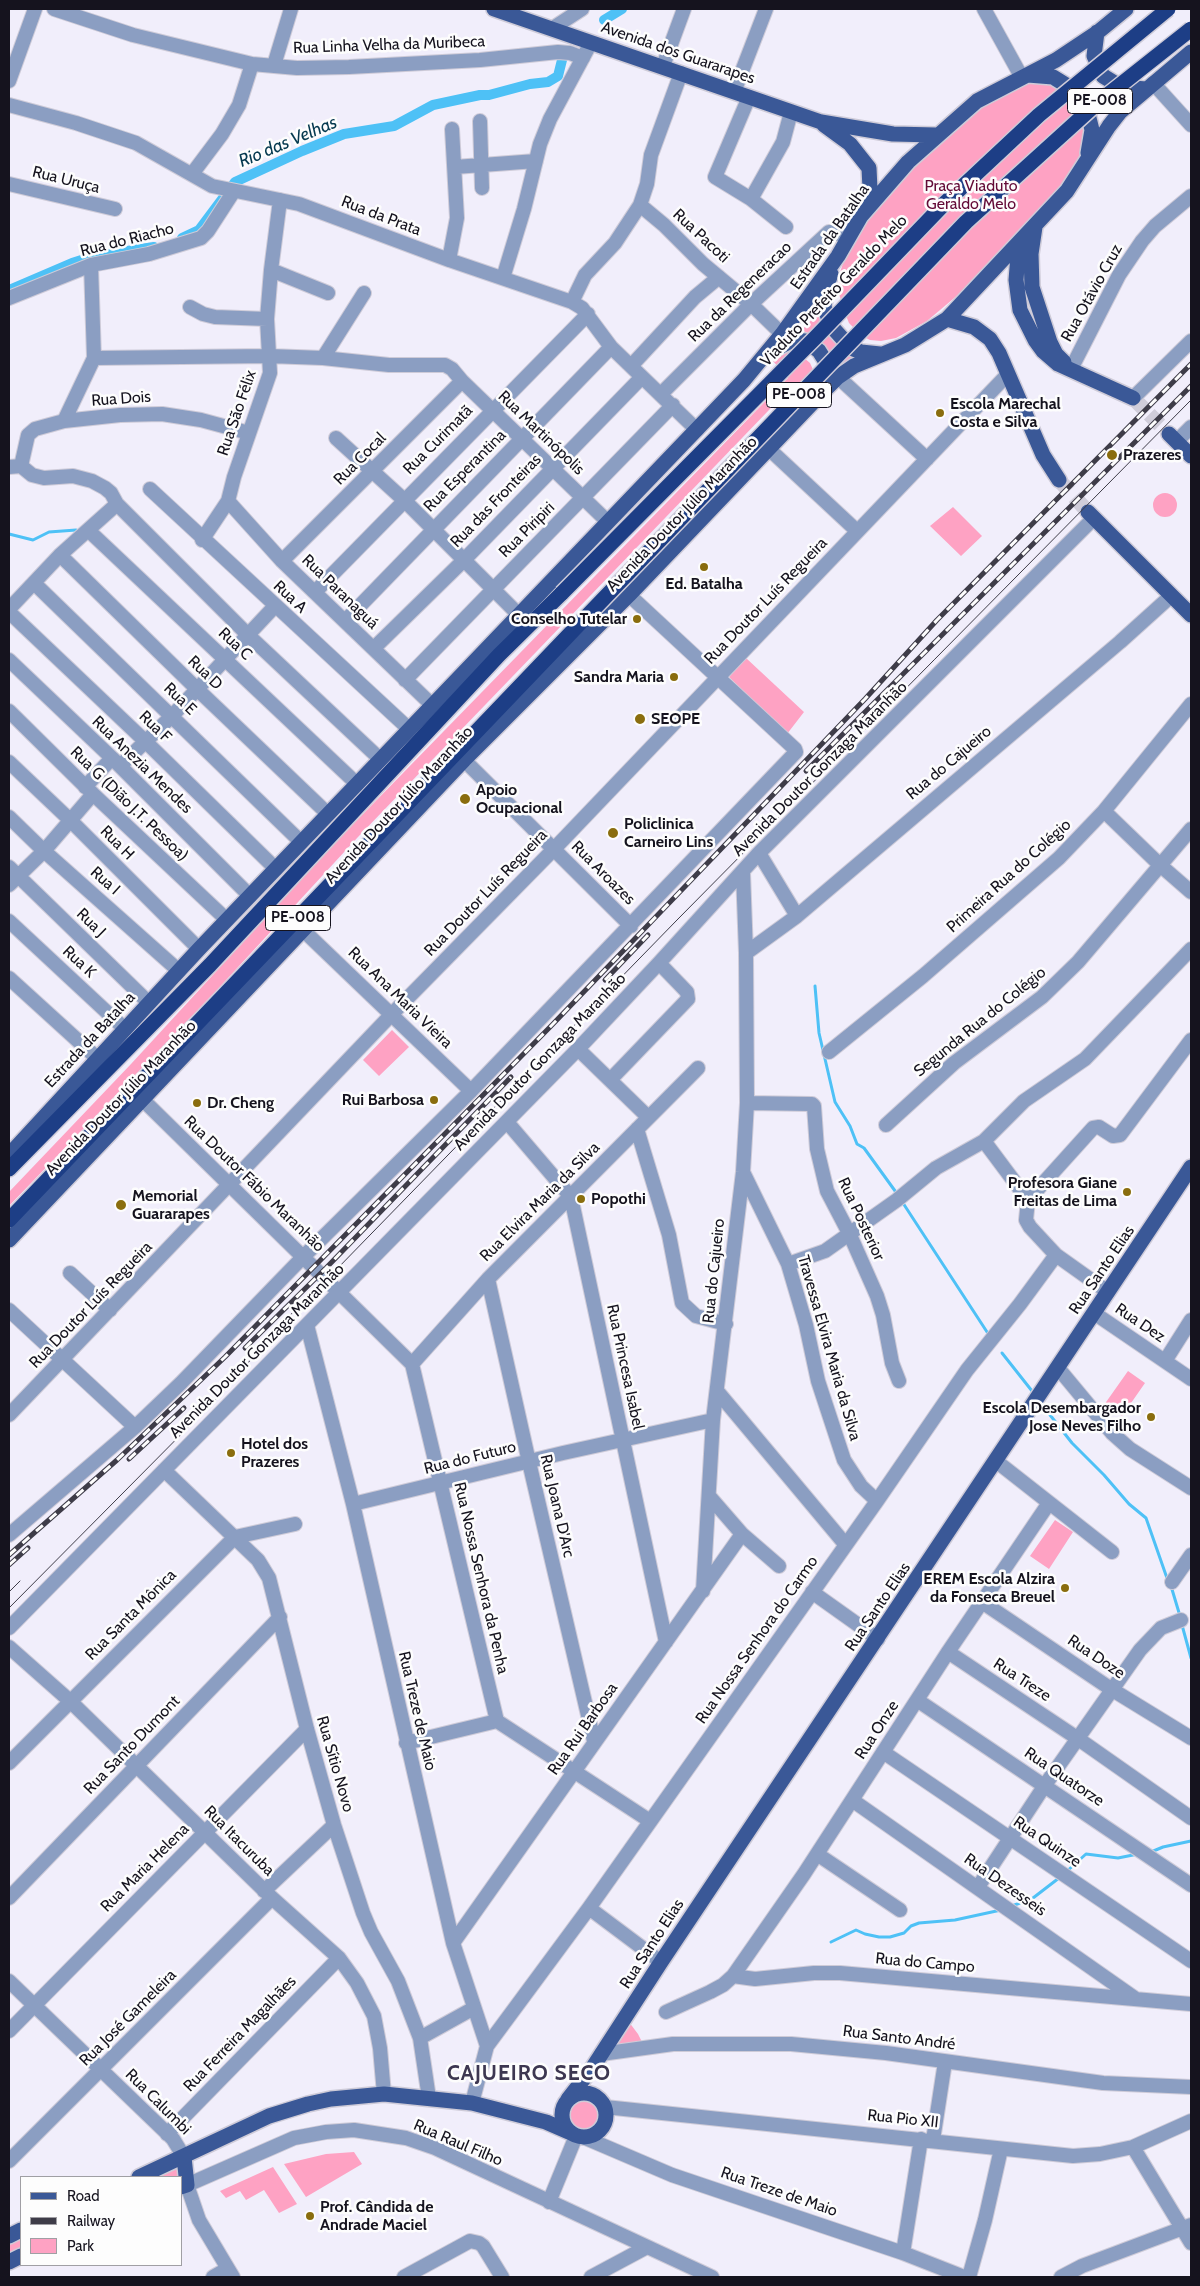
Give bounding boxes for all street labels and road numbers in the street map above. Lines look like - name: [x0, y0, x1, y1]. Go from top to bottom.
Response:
- street label: Avenida dos Guararapes: [599, 18, 757, 88]
- street label: Rua Linha Velha da Muribeca: [293, 32, 485, 58]
- road number: PE-008: [1068, 88, 1132, 114]
- street label: Rua Uruça: [30, 162, 102, 198]
- street label: Estrada da Batalha: [787, 181, 873, 293]
- street label: Rua da Prata: [338, 192, 424, 240]
- street label: Rua Pacoti: [669, 205, 733, 267]
- street label: Viaduto Prefeito Geraldo Melo: [757, 211, 911, 371]
- street label: Rua do Riacho: [78, 219, 176, 261]
- street label: Rua da Regeneracao: [684, 238, 796, 346]
- street label: Rua Otávio Cruz: [1057, 241, 1127, 345]
- street label: Rua São Félix: [213, 368, 261, 458]
- road number: PE-008: [766, 382, 832, 408]
- street label: Rua Dois: [91, 387, 151, 411]
- street label: Rua Martinópolis: [494, 387, 588, 479]
- street label: Rua Curimatã: [399, 401, 477, 479]
- street label: Rua Esperantina: [420, 426, 510, 516]
- street label: Rua Cocal: [330, 429, 390, 489]
- street label: Avenida Doutor Júlio Maranhão: [603, 432, 761, 596]
- street label: Rua das Fronteiras: [447, 450, 545, 552]
- street label: Rua Piripiri: [495, 498, 559, 562]
- street label: Rua Doutor Luís Regueira: [701, 534, 831, 668]
- street label: Rua Paranaguá: [298, 551, 382, 633]
- street label: Rua A: [269, 577, 311, 617]
- street label: Rua C: [214, 624, 256, 664]
- street label: Rua D: [184, 652, 226, 694]
- street label: Avenida Doutor Gonzaga Maranhão: [729, 678, 911, 860]
- street label: Rua E: [160, 679, 200, 719]
- street label: Rua F: [135, 707, 175, 747]
- street label: Rua Anezia Mendes: [88, 712, 196, 818]
- street label: Avenida Doutor Júlio Maranhão: [321, 722, 477, 888]
- street label: Rua do Cajueiro: [903, 722, 995, 804]
- street label: Rua G (Dião J.T. Pessoa): [66, 743, 192, 865]
- street label: Primeira Rua do Colégio: [943, 815, 1075, 937]
- street label: Rua H: [96, 822, 138, 864]
- street label: Rua Doutor Luís Regueira: [421, 826, 551, 960]
- street label: Rua Aroazes: [567, 837, 639, 909]
- street label: Rua I: [86, 863, 124, 899]
- street label: Rua J: [72, 905, 110, 941]
- road number: PE-008: [266, 906, 330, 930]
- street label: Rua K: [58, 942, 100, 982]
- street label: Rua Ana Maria Vieira: [344, 943, 456, 1053]
- street label: Segunda Rua do Colégio: [910, 963, 1050, 1081]
- street label: Avenida Doutor Gonzaga Maranhão: [450, 969, 630, 1155]
- street label: Estrada da Batalha: [41, 988, 139, 1092]
- street label: Avenida Doutor Júlio Maranhão: [42, 1016, 200, 1180]
- street label: Rua Doutor Fábio Maranhão: [180, 1112, 328, 1256]
- street label: Rua Elvira Maria da Silva: [476, 1138, 604, 1266]
- street label: Rua Posterior: [833, 1174, 889, 1264]
- street label: Rua do Cajueiro: [699, 1218, 729, 1324]
- street label: Rua Santo Elias: [1065, 1222, 1139, 1318]
- street label: Rua Doutor Luís Regueira: [26, 1238, 156, 1372]
- street label: Travessa Elvira Maria da Silva: [793, 1253, 865, 1443]
- street label: Avenida Doutor Gonzaga Maranhão: [166, 1260, 348, 1442]
- street label: Rua Dez: [1111, 1299, 1169, 1347]
- street label: Rua Princesa Isabel: [602, 1302, 648, 1432]
- street label: Rua do Futuro: [422, 1437, 518, 1479]
- street label: Rua Joana D'Arc: [536, 1453, 578, 1559]
- street label: Rua Nossa Senhora da Penha: [450, 1480, 512, 1676]
- street label: Rua Nossa Senhora do Carmo: [692, 1552, 822, 1728]
- street label: Rua Santo Elias: [841, 1559, 915, 1655]
- street label: Rua Santa Mônica: [82, 1566, 180, 1664]
- street label: Rua Doze: [1064, 1631, 1128, 1683]
- street label: Rua Treze de Maio: [394, 1649, 440, 1773]
- street label: Rua Treze: [990, 1654, 1054, 1706]
- street label: Rua Rui Barbosa: [544, 1679, 622, 1779]
- street label: Rua Santo Dumont: [80, 1692, 184, 1798]
- street label: Rua Onze: [851, 1697, 903, 1763]
- street label: Rua Sítio Novo: [312, 1714, 358, 1814]
- street label: Rua Quatorze: [1020, 1743, 1108, 1811]
- street label: Rua Itacuruba: [200, 1802, 278, 1880]
- street label: Rua Quinze: [1009, 1812, 1085, 1872]
- street label: Rua Maria Helena: [97, 1820, 193, 1916]
- street label: Rua Dezesseis: [960, 1850, 1050, 1920]
- street label: Rua Santo Elias: [616, 1896, 688, 1992]
- street label: Rua do Campo: [875, 1949, 975, 1977]
- street label: Rua José Gameleira: [76, 1966, 180, 2070]
- street label: Rua Ferreira Magalhães: [180, 1972, 300, 2096]
- street label: Rua Santo André: [842, 2022, 956, 2054]
- street label: Rua Calumbi: [121, 2065, 195, 2139]
- street label: Rua Pio XII: [866, 2106, 940, 2132]
- street label: Rua Raul Filho: [411, 2116, 505, 2170]
- street label: Rua Treze de Maio: [718, 2163, 840, 2221]

